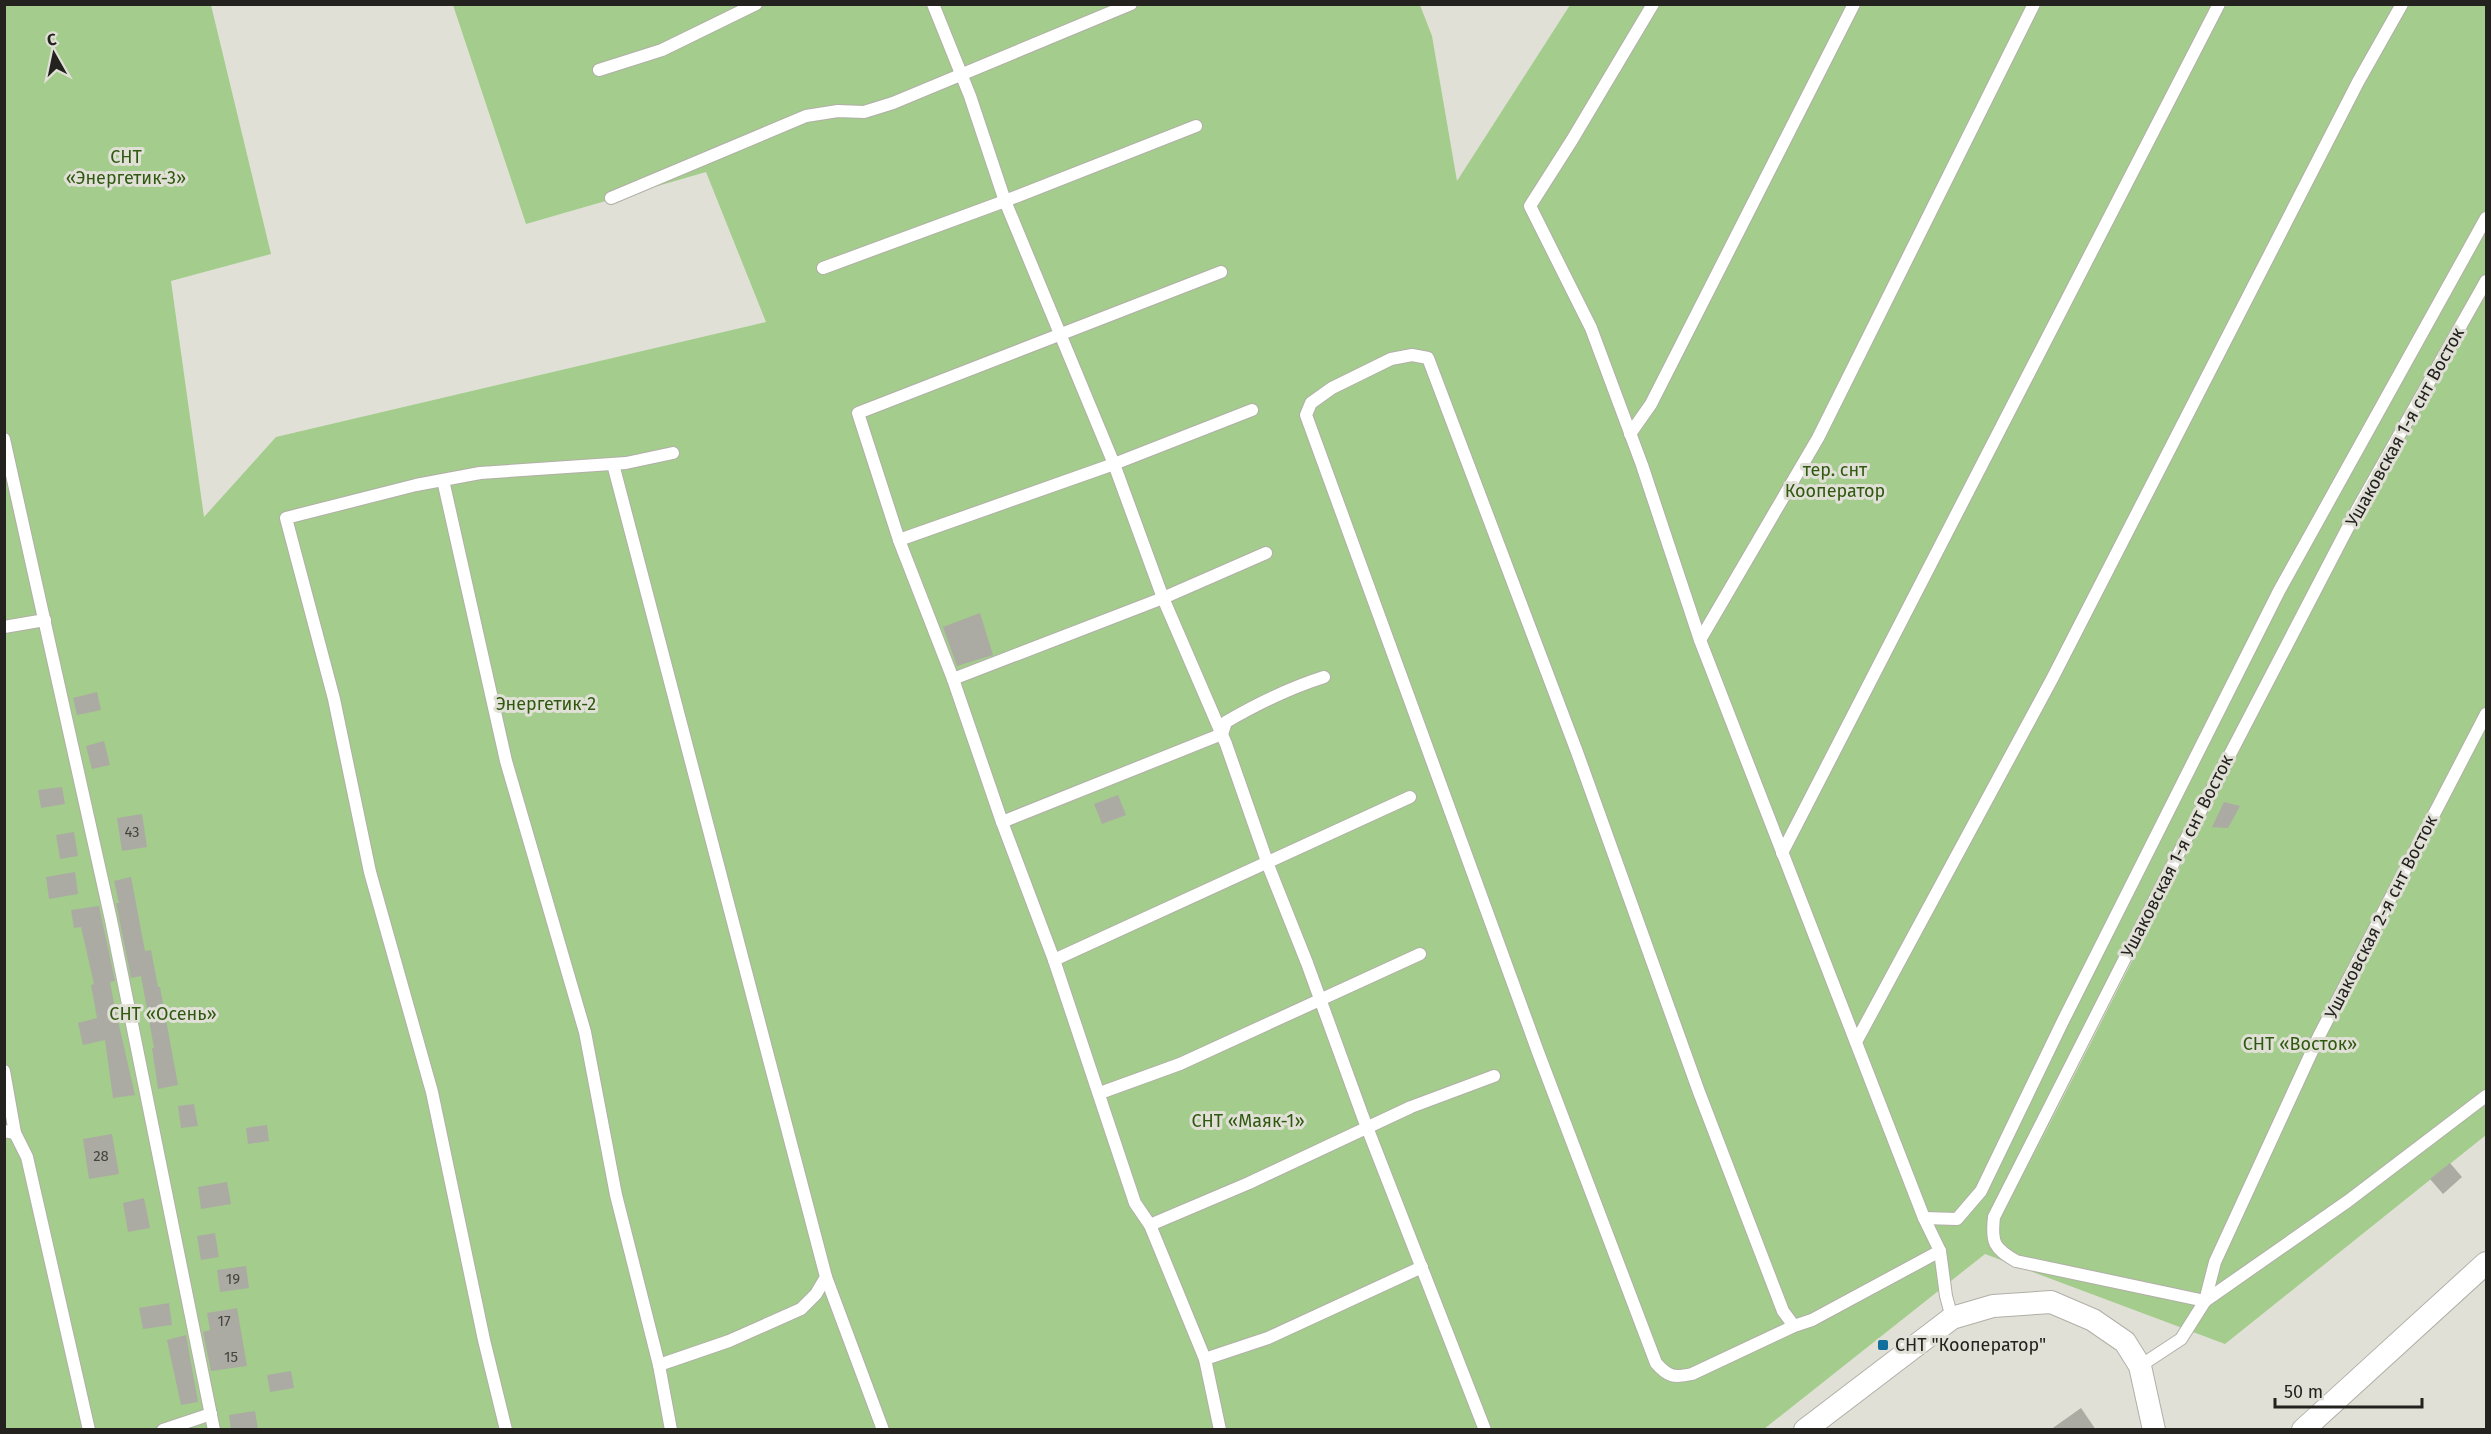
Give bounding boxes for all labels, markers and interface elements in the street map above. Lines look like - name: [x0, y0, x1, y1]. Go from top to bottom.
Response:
- north arrow: [24, 24, 84, 84]
- text: С: [46, 29, 59, 50]
- park label: СНТ «Энергетик-3»: [66, 146, 186, 189]
- street label: Ушаковская 1-я снт Восток: [2341, 323, 2469, 530]
- park label: тер. снт Кооператор: [1785, 459, 1885, 502]
- park label: Энергетик-2: [496, 693, 596, 715]
- street label: Ушаковская 1-я снт Восток: [2116, 750, 2238, 961]
- street label: Ушаковская 2-я снт Восток: [2320, 811, 2442, 1022]
- house number: 43: [124, 823, 140, 841]
- park label: СНТ «Осень»: [109, 1003, 217, 1025]
- park label: СНТ «Восток»: [2243, 1033, 2357, 1055]
- park label: СНТ «Маяк-1»: [1191, 1110, 1305, 1132]
- house number: 28: [93, 1147, 109, 1165]
- house number: 19: [226, 1270, 240, 1288]
- house number: 17: [217, 1312, 231, 1330]
- place label: СНТ "Кооператор": [1895, 1334, 2046, 1356]
- marker: СНТ "Кооператор": [1876, 1338, 1890, 1352]
- house number: 15: [224, 1348, 238, 1366]
- scale bar: [2275, 1371, 2422, 1409]
- text: 50 m: [2284, 1381, 2323, 1403]

